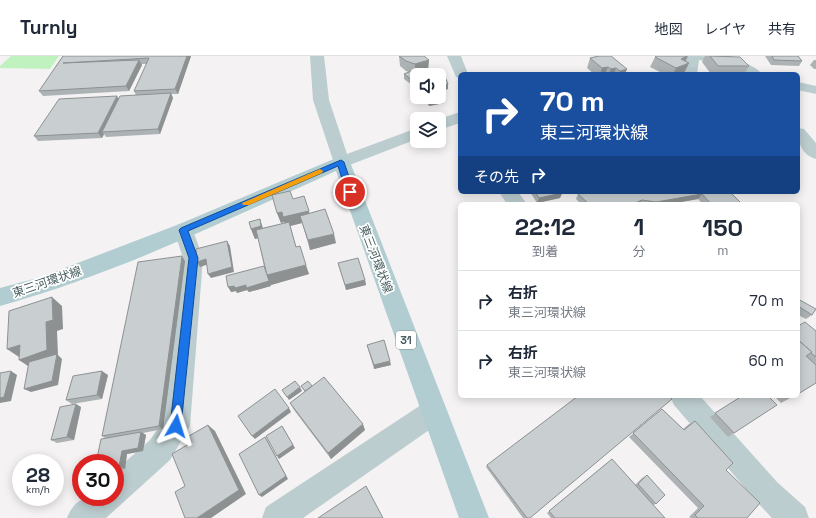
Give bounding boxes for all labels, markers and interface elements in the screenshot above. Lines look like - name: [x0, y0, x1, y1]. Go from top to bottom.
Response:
- text: Turnly: [20, 15, 78, 40]
- text: 地図: [654, 20, 682, 38]
- text: レイヤ: [704, 20, 746, 38]
- text: 共有: [768, 20, 796, 38]
- map controls: [410, 68, 446, 148]
- button: sound: [410, 68, 446, 104]
- text: 70 m: [540, 83, 605, 119]
- icon: right: [474, 88, 526, 140]
- button: layers: [410, 112, 446, 148]
- text: 東三河環状線: [540, 121, 648, 144]
- icon: right: [527, 164, 549, 186]
- text: その先: [474, 167, 519, 186]
- pin: [333, 175, 367, 209]
- icon: arrive: [339, 181, 361, 203]
- text: 22:12: [515, 211, 576, 242]
- text: 1: [634, 211, 644, 242]
- text: 150: [702, 212, 743, 243]
- street label: 東三河環状線: [356, 223, 396, 295]
- text: m: [717, 242, 728, 259]
- text: 到着: [532, 243, 558, 260]
- text: 分: [632, 243, 645, 260]
- street label: 東三河環状線: [10, 263, 84, 301]
- text: 右折: [508, 283, 538, 302]
- icon: right: [474, 290, 496, 312]
- text: 70 m: [749, 291, 784, 310]
- text: 東三河環状線: [508, 304, 586, 321]
- road number: 31: [396, 331, 416, 349]
- text: 右折: [508, 343, 538, 362]
- icon: right: [474, 350, 496, 372]
- text: 60 m: [748, 351, 784, 370]
- text: 東三河環状線: [508, 364, 586, 381]
- position arrow: [155, 405, 197, 447]
- speed limit sign: 30: [72, 454, 124, 506]
- text: 28: [26, 462, 50, 488]
- text: km/h: [26, 483, 50, 496]

